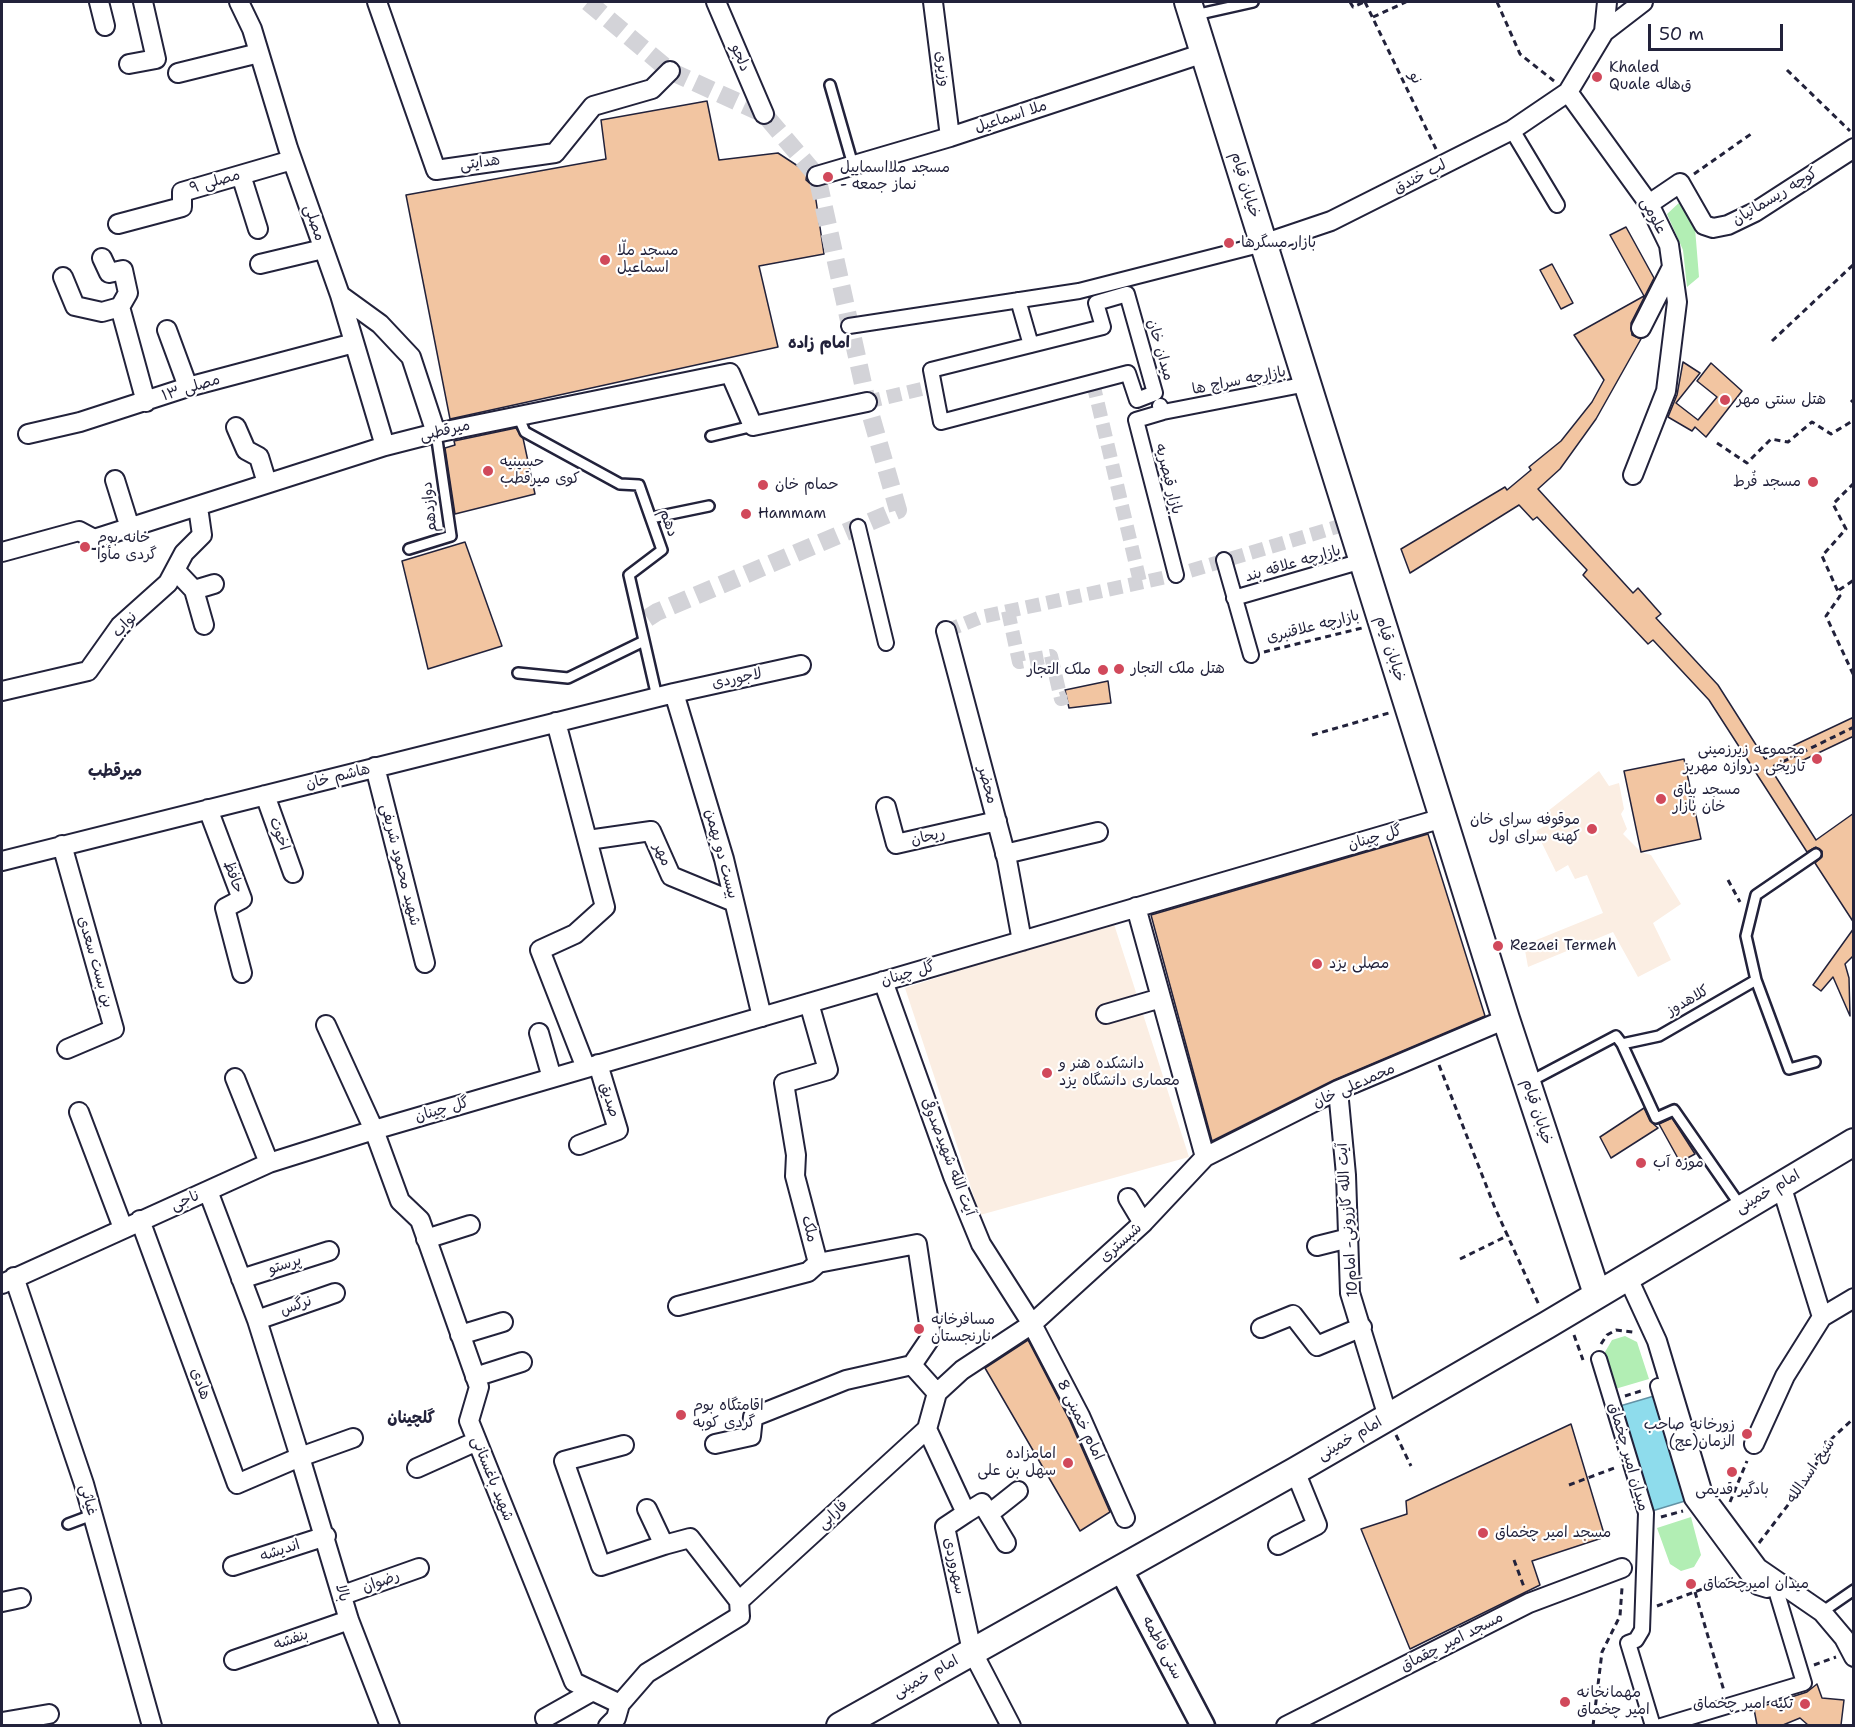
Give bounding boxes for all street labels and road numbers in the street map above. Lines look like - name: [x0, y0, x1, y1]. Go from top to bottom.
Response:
- street label: دلجو: [726, 42, 754, 74]
- street label: وزیری: [931, 50, 953, 88]
- street label: نو: [1404, 69, 1426, 87]
- street label: ملا اسماعیل: [973, 97, 1049, 137]
- street label: خیابان قیام: [1226, 150, 1264, 220]
- street label: هدایتی: [459, 151, 501, 175]
- street label: لب خندق: [1391, 156, 1449, 198]
- street label: کوچه ریسمانیان: [1729, 164, 1821, 230]
- street label: مصلی ۹: [188, 166, 242, 198]
- street label: علومی: [1636, 195, 1670, 237]
- street label: مصلی: [299, 203, 329, 243]
- street label: میدان خان: [1143, 317, 1177, 383]
- street label: بازارچه سراچ ها: [1191, 363, 1287, 399]
- street label: مصلی ۱۳: [160, 371, 222, 405]
- street label: میرقطبی: [418, 417, 472, 445]
- street label: بازار قیصریه: [1151, 442, 1185, 516]
- street label: دوازدهم: [418, 481, 442, 533]
- street label: دهم: [655, 507, 681, 539]
- street label: بازارچه علاقه بند: [1243, 542, 1343, 586]
- street label: بازارچه علاقنبری: [1265, 607, 1361, 647]
- street label: نواب: [109, 609, 141, 641]
- street label: خیابان قیام: [1371, 614, 1409, 684]
- street label: لاجوردی: [710, 665, 764, 693]
- street label: هاشم خان: [304, 760, 372, 794]
- street label: محضر: [973, 764, 1001, 806]
- street label: شهید محمود شریفی: [376, 802, 424, 928]
- street label: بیست دو بهمن: [700, 807, 742, 901]
- street label: اخوت: [265, 815, 293, 853]
- street label: گل چینان: [1346, 822, 1404, 854]
- street label: ریحان: [909, 824, 947, 850]
- street label: مهر: [649, 841, 675, 869]
- street label: حافظ: [219, 858, 247, 896]
- street label: بن بست سعدی: [73, 914, 117, 1010]
- street label: گل چینان: [879, 958, 937, 990]
- street label: کلاهدوز: [1664, 982, 1712, 1020]
- street label: محمدعلی خان: [1310, 1060, 1398, 1112]
- street label: خیابان قیام: [1518, 1077, 1556, 1147]
- street label: صدیق: [595, 1081, 623, 1119]
- street label: گل چینان: [413, 1094, 471, 1126]
- street label: آیت الله شهیدصدوقی: [917, 1095, 979, 1219]
- street label: آیت الله کازرونی- امام10: [1334, 1142, 1362, 1298]
- street label: امام خمینی: [1732, 1166, 1804, 1218]
- street label: ناجی: [168, 1187, 202, 1215]
- street label: ملک: [797, 1214, 821, 1244]
- street label: شبستری: [1096, 1219, 1146, 1267]
- street label: پرستو: [266, 1251, 304, 1279]
- street label: نرگس: [278, 1292, 314, 1320]
- street label: هادی: [186, 1366, 214, 1402]
- street label: امام خمینی 8: [1053, 1377, 1107, 1463]
- street label: میدان امیر چخماق: [1604, 1401, 1652, 1513]
- street label: امام خمینی: [1314, 1413, 1386, 1465]
- street label: شهید باغستانی: [467, 1434, 517, 1524]
- street label: شیخ اسدالله: [1783, 1435, 1839, 1507]
- street label: غیاثی: [75, 1482, 101, 1518]
- street label: فارابی: [814, 1497, 852, 1533]
- street label: اندیشه: [258, 1536, 302, 1566]
- street label: سهروردی: [939, 1536, 969, 1596]
- street label: رضوان: [360, 1567, 402, 1597]
- street label: بالا: [331, 1582, 353, 1604]
- street label: مسجد امیر چقماق: [1398, 1608, 1506, 1676]
- street label: ستی فاطمه: [1138, 1613, 1186, 1683]
- street label: بنفشه: [271, 1626, 311, 1654]
- street label: امام خمینی: [890, 1652, 962, 1702]

